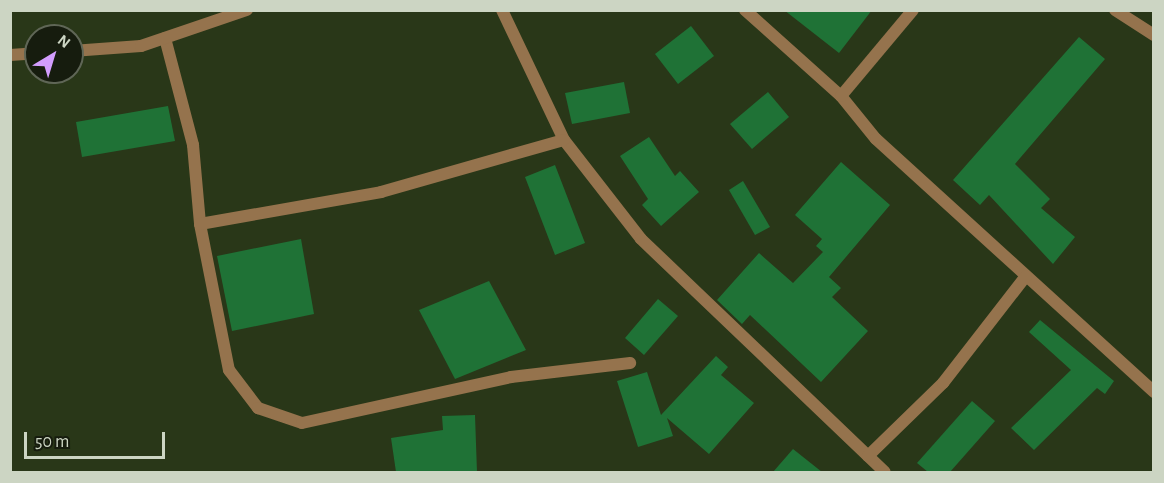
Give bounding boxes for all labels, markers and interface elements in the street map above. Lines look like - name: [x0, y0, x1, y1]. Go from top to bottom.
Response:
- north arrow: [24, 24, 84, 84]
- text: N: [55, 32, 73, 51]
- scale bar: [27, 420, 168, 458]
- text: 50 m: [35, 433, 69, 451]

